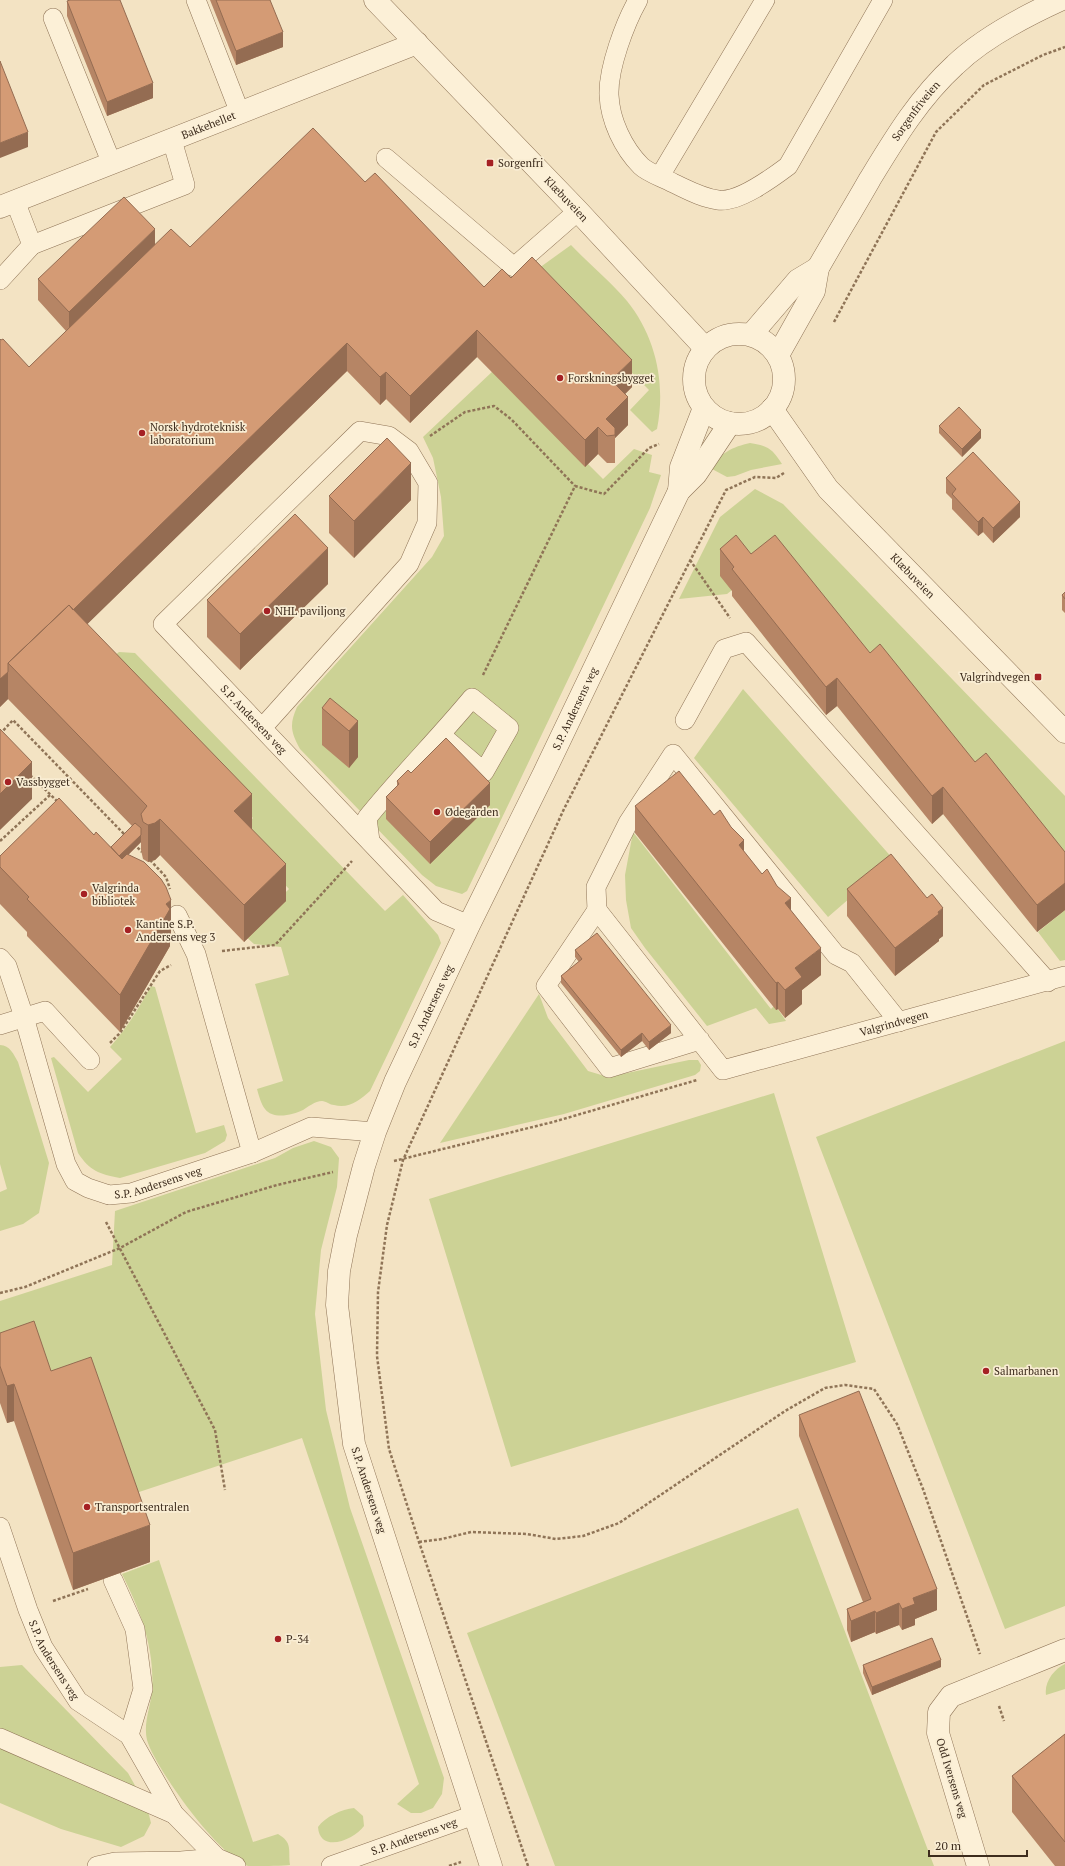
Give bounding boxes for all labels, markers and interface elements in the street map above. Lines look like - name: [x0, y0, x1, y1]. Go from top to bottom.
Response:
- street label: Sorgenfriveien: [889, 77, 943, 144]
- street label: Bakkehellet: [179, 108, 238, 142]
- place label: Sorgenfri: [498, 156, 543, 170]
- marker: Sorgenfri: [485, 158, 495, 168]
- street label: Klæbuveien: [541, 173, 592, 225]
- place label: Forskningsbygget: [568, 371, 654, 385]
- marker: Forskningsbygget: [555, 373, 565, 383]
- place label: Norsk hydroteknisk laboratorium: [150, 420, 246, 447]
- marker: Norsk hydroteknisk laboratorium: [137, 428, 147, 438]
- street label: Klæbuveien: [888, 550, 938, 602]
- place label: NHL paviljong: [275, 604, 346, 618]
- marker: NHL paviljong: [262, 606, 272, 616]
- street label: S.P. Andersens veg: [549, 664, 601, 752]
- place label: Valgrindvegen: [960, 670, 1030, 684]
- marker: Valgrindvegen: [1033, 672, 1043, 682]
- street label: S.P. Andersens veg: [217, 682, 290, 757]
- place label: Vassbygget: [16, 775, 70, 789]
- marker: Vassbygget: [3, 777, 13, 787]
- place label: Ødegården: [445, 805, 499, 819]
- marker: Ødegården: [432, 807, 442, 817]
- place label: Valgrinda bibliotek: [92, 881, 139, 908]
- marker: Valgrinda bibliotek: [79, 889, 89, 899]
- place label: Kantine S.P. Andersens veg 3: [136, 917, 216, 944]
- marker: Kantine S.P. Andersens veg 3: [123, 925, 133, 935]
- street label: S.P. Andersens veg: [405, 962, 456, 1050]
- street label: Valgrindvegen: [858, 1007, 930, 1039]
- street label: S.P. Andersens veg: [114, 1163, 203, 1201]
- place label: Salmarbanen: [994, 1364, 1059, 1378]
- marker: Salmarbanen: [981, 1366, 991, 1376]
- street label: S.P. Andersens veg: [348, 1445, 390, 1535]
- place label: Transportsentralen: [95, 1500, 190, 1514]
- marker: Transportsentralen: [82, 1502, 92, 1512]
- street label: S.P. Andersens veg: [26, 1618, 83, 1703]
- place label: P-34: [286, 1632, 309, 1646]
- marker: P-34: [273, 1634, 283, 1644]
- street label: Odd Iversens veg: [933, 1736, 971, 1820]
- street label: S.P. Andersens veg: [369, 1815, 459, 1858]
- scale bar: [929, 1832, 1027, 1858]
- text: 20 m: [935, 1838, 962, 1853]

